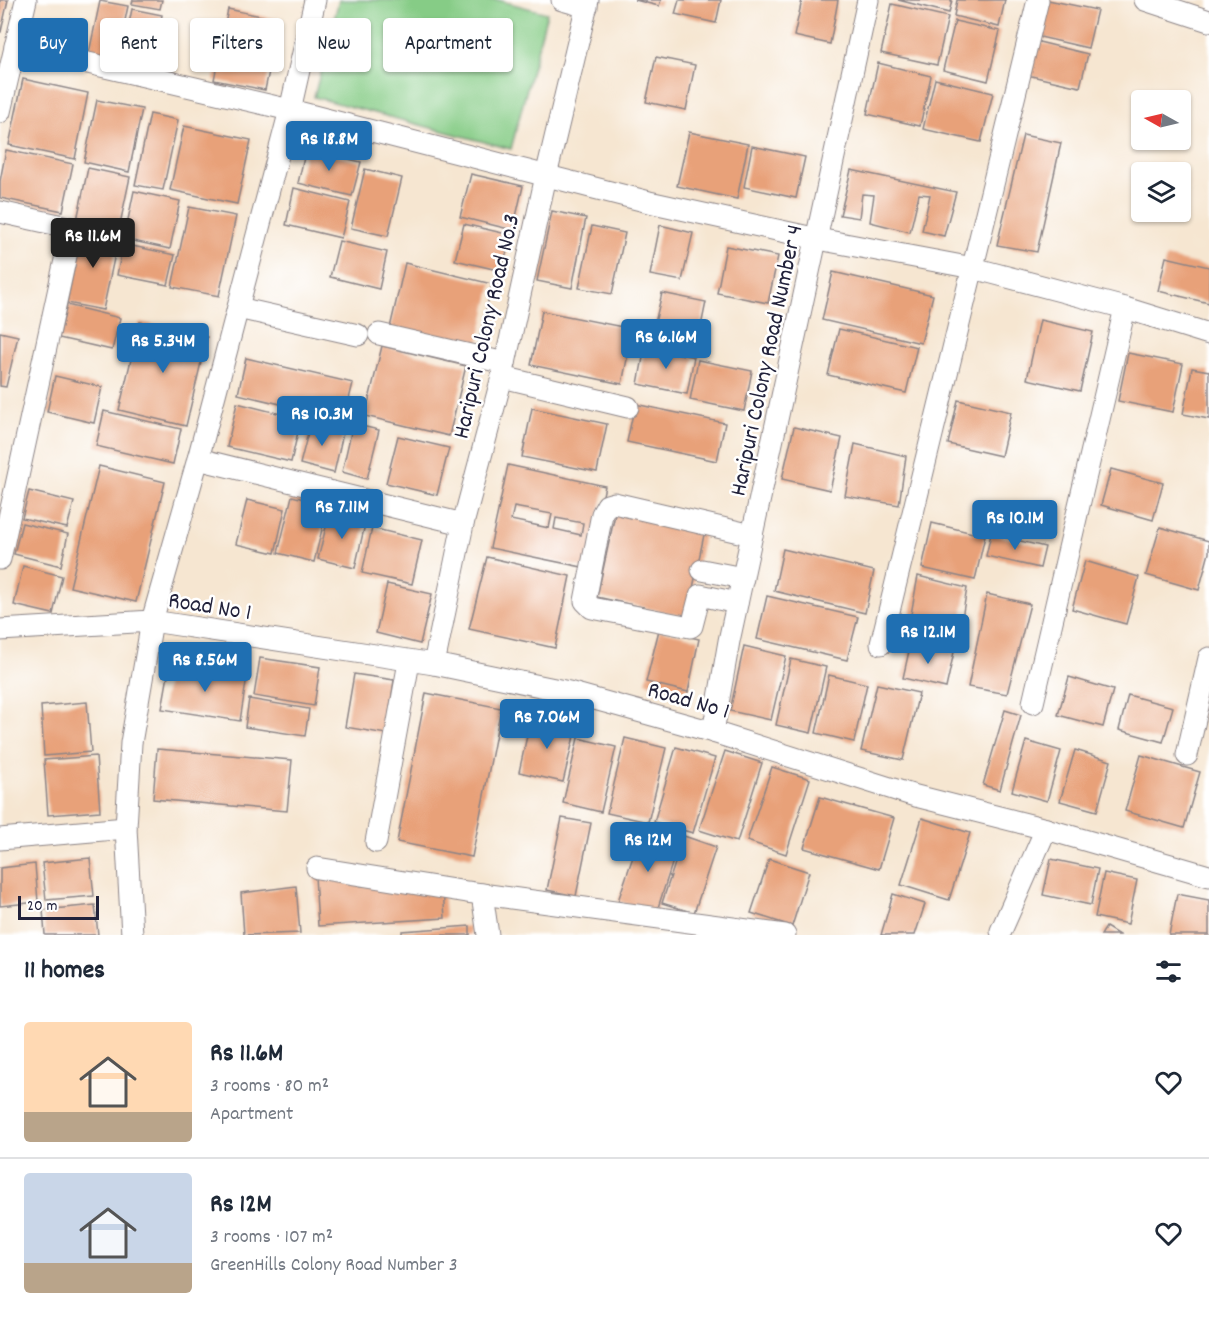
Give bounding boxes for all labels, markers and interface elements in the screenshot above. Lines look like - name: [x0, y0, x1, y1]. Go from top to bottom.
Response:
- chip: Buy: [18, 18, 88, 72]
- chip: Rent: [100, 18, 178, 72]
- chip: Filters: [190, 18, 284, 72]
- chip: New: [296, 18, 371, 72]
- chip: Apartment: [383, 18, 513, 72]
- north arrow: [1131, 90, 1191, 150]
- map controls: [1131, 90, 1191, 222]
- pin: Rs 18.8M: [267, 121, 391, 172]
- text: Rs 18.8M: [300, 126, 358, 154]
- button: layers: [1131, 162, 1191, 222]
- street label: Haripuri Colony Road No.3: [446, 211, 530, 442]
- pin: Rs 11.6M: [31, 218, 155, 269]
- street label: Haripuri Colony Road Number 4: [723, 222, 813, 499]
- text: Rs 11.6M: [65, 223, 121, 251]
- pin: Rs 6.16M: [604, 319, 728, 370]
- pin: Rs 5.34M: [101, 323, 225, 374]
- text: Rs 6.16M: [635, 324, 697, 352]
- text: Rs 5.34M: [131, 328, 195, 356]
- pin: Rs 10.3M: [260, 396, 384, 447]
- text: Rs 10.3M: [291, 401, 353, 429]
- pin: Rs 7.11M: [280, 489, 404, 540]
- text: Rs 7.11M: [315, 494, 369, 522]
- pin: Rs 10.1M: [953, 500, 1077, 551]
- text: Rs 10.1M: [986, 505, 1044, 533]
- street label: Road No 1: [166, 585, 254, 631]
- pin: Rs 12.1M: [866, 614, 990, 665]
- text: Rs 12.1M: [900, 619, 956, 647]
- pin: Rs 8.56M: [143, 642, 267, 693]
- text: Rs 8.56M: [173, 647, 237, 675]
- street label: Road No 1: [643, 674, 733, 730]
- pin: Rs 7.06M: [485, 699, 609, 750]
- text: Rs 7.06M: [514, 704, 580, 732]
- pin: Rs 12M: [599, 822, 697, 873]
- text: Rs 12M: [624, 827, 672, 855]
- scale bar: [18, 893, 99, 920]
- text: 20 m: [27, 895, 57, 918]
- text: 11 homes: [24, 953, 105, 990]
- icon: filters: [1152, 955, 1185, 988]
- text: Rs 11.6M: [210, 1036, 283, 1073]
- icon: home: [72, 1046, 144, 1118]
- icon: heart: [1152, 1066, 1185, 1099]
- text: 3 rooms · 80 m²: [210, 1073, 329, 1101]
- text: Apartment: [210, 1101, 293, 1129]
- text: Rs 12M: [210, 1187, 272, 1224]
- icon: home: [72, 1197, 144, 1269]
- icon: heart: [1152, 1217, 1185, 1250]
- text: 3 rooms · 107 m²: [210, 1224, 333, 1252]
- text: GreenHills Colony Road Number 3: [210, 1252, 458, 1280]

